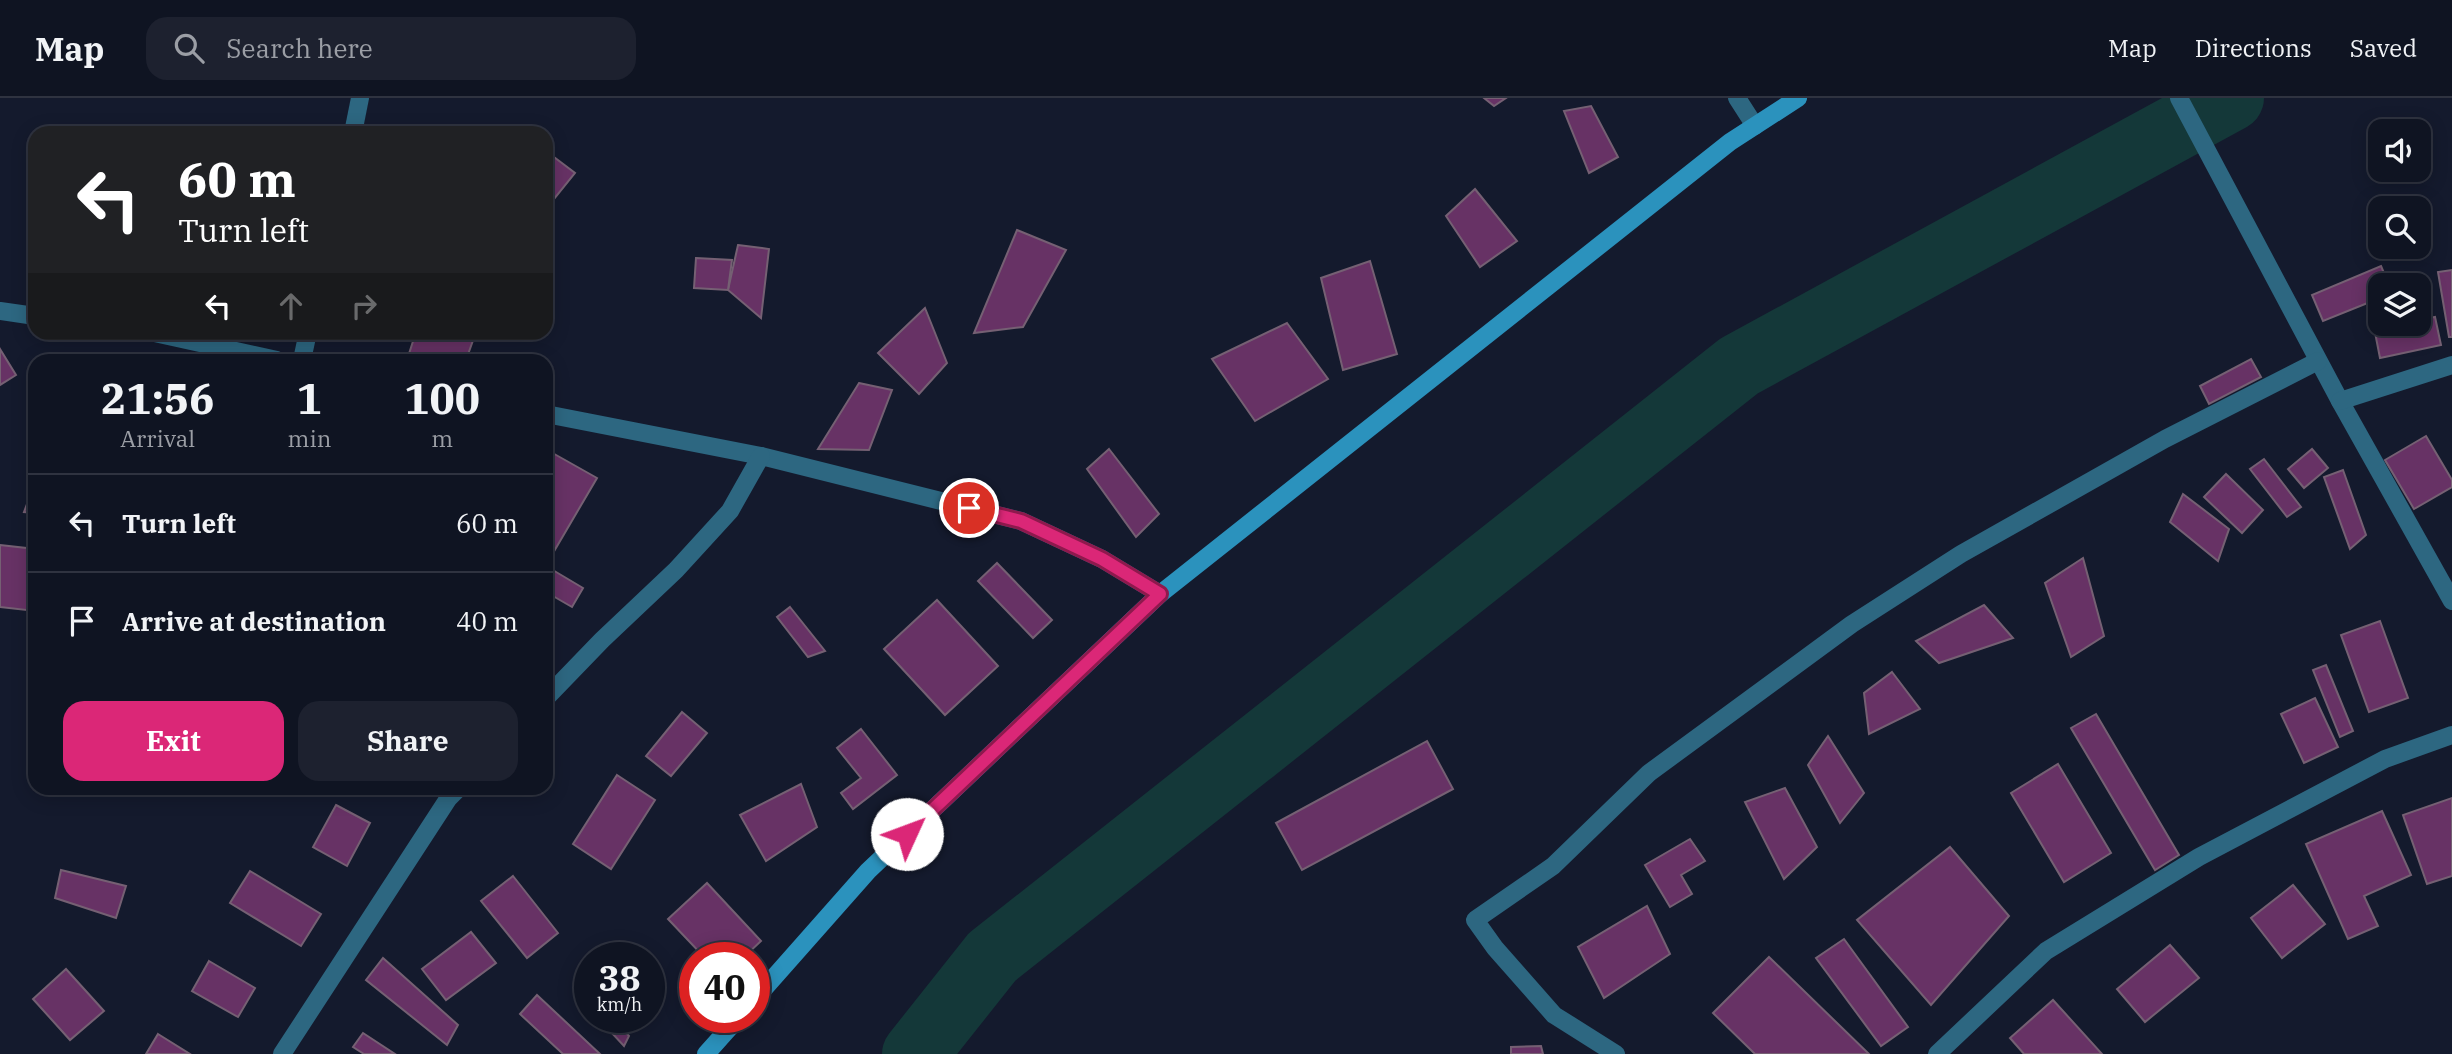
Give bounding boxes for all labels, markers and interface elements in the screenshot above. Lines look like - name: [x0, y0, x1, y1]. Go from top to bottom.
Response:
- search box: [146, 17, 636, 80]
- text: Map: [35, 27, 104, 70]
- icon: search: [170, 29, 208, 67]
- text: Search here: [226, 31, 373, 65]
- text: Map: [2108, 32, 2157, 64]
- text: Directions: [2195, 32, 2312, 64]
- text: Saved: [2350, 32, 2417, 64]
- map controls: [2368, 119, 2431, 336]
- button: sound: [2368, 119, 2431, 182]
- text: 60 m: [178, 147, 296, 210]
- icon: left: [63, 154, 154, 245]
- button: search: [2368, 196, 2431, 259]
- text: Turn left: [178, 209, 309, 251]
- button: layers: [2368, 273, 2431, 336]
- icon: left: [199, 287, 237, 325]
- icon: ahead: [272, 287, 310, 325]
- icon: right: [345, 287, 383, 325]
- text: 21:56: [101, 371, 215, 426]
- text: 1: [297, 371, 322, 426]
- text: 100: [404, 371, 480, 426]
- text: Arrival: [120, 423, 195, 453]
- text: min: [288, 423, 331, 453]
- text: m: [431, 423, 453, 453]
- pin: [939, 478, 999, 538]
- icon: arrive: [950, 489, 988, 527]
- icon: left: [63, 504, 101, 542]
- text: Turn left: [122, 506, 236, 540]
- text: 60 m: [456, 506, 518, 540]
- icon: arrive: [63, 602, 101, 640]
- text: Arrive at destination: [122, 604, 386, 638]
- text: 40 m: [456, 604, 518, 638]
- button: Exit: [63, 701, 284, 781]
- button: Share: [298, 701, 518, 781]
- position arrow: [870, 797, 944, 871]
- speed limit sign: 40: [679, 942, 770, 1033]
- text: 38: [598, 955, 641, 1001]
- text: km/h: [597, 993, 642, 1016]

